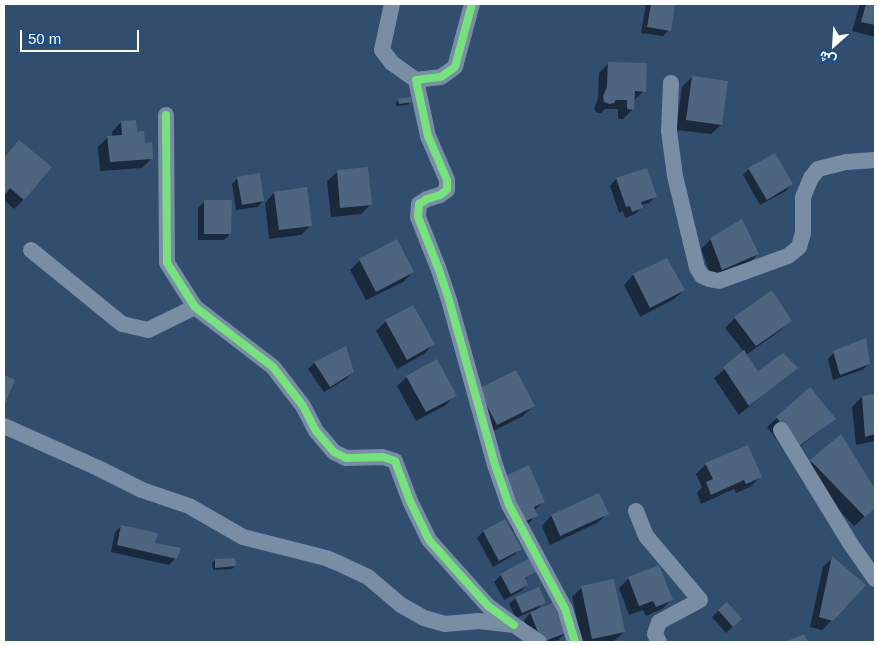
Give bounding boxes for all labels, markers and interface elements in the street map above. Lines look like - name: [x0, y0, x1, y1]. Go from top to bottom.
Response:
- scale bar: [22, 20, 141, 52]
- north arrow: [809, 20, 859, 70]
- text: 50 m: [28, 30, 61, 47]
- text: ش: [816, 48, 839, 69]

